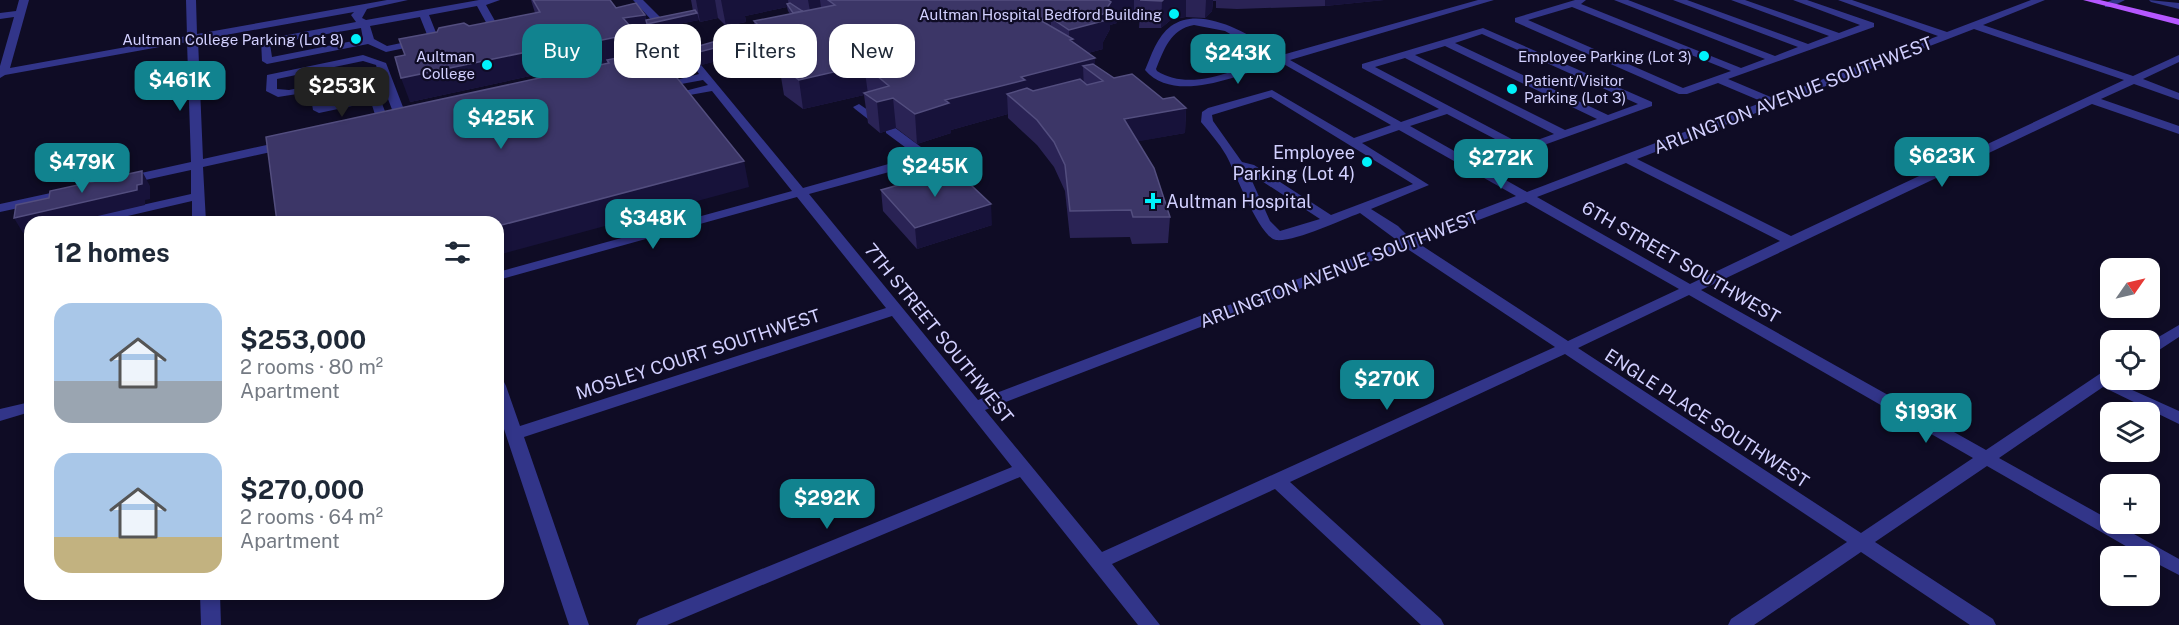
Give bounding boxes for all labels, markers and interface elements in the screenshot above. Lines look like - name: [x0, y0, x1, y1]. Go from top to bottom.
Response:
- place label: Aultman Hospital Bedford Building: [919, 6, 1162, 23]
- marker: Aultman Hospital Bedford Building: [1167, 7, 1181, 21]
- chip: Buy: [522, 24, 602, 78]
- chip: Rent: [614, 24, 701, 78]
- chip: Filters: [713, 24, 817, 78]
- chip: New: [829, 24, 915, 78]
- place label: Aultman College Parking (Lot 8): [122, 31, 344, 48]
- marker: Aultman College Parking (Lot 8): [349, 32, 363, 46]
- street label: ARLINGTON AVENUE SOUTHWEST: [1651, 32, 1936, 158]
- pin: $243K: [1196, 34, 1280, 85]
- text: $243K: [1204, 41, 1272, 65]
- place label: Aultman College: [416, 48, 475, 82]
- place label: Employee Parking (Lot 3): [1518, 48, 1692, 65]
- marker: Employee Parking (Lot 3): [1697, 49, 1711, 63]
- marker: Aultman College: [480, 58, 494, 72]
- pin: $461K: [138, 61, 222, 112]
- pin: $253K: [300, 67, 384, 118]
- text: $461K: [149, 68, 211, 92]
- place label: Patient/Visitor Parking (Lot 3): [1524, 72, 1626, 106]
- text: $253K: [308, 74, 376, 98]
- marker: Patient/Visitor Parking (Lot 3): [1505, 82, 1519, 96]
- pin: $425K: [459, 99, 543, 150]
- text: $425K: [467, 106, 535, 130]
- pin: $623K: [1900, 137, 1984, 188]
- pin: $272K: [1459, 139, 1543, 190]
- place label: Employee Parking (Lot 4): [1233, 142, 1355, 184]
- pin: $479K: [40, 143, 124, 194]
- text: $623K: [1908, 144, 1976, 168]
- text: $272K: [1468, 146, 1534, 170]
- pin: $245K: [893, 147, 977, 198]
- text: $479K: [49, 150, 115, 174]
- text: $245K: [901, 154, 969, 178]
- marker: Employee Parking (Lot 4): [1360, 155, 1374, 169]
- place label: Aultman Hospital: [1166, 191, 1312, 212]
- marker: Aultman Hospital: [1144, 192, 1162, 210]
- street label: 6TH STREET SOUTHWEST: [1578, 197, 1784, 328]
- pin: $348K: [611, 199, 695, 250]
- text: $348K: [619, 206, 687, 230]
- street label: ARLINGTON AVENUE SOUTHWEST: [1197, 206, 1482, 332]
- icon: filters: [441, 236, 474, 269]
- text: 12 homes: [54, 237, 170, 268]
- street label: 7TH STREET SOUTHWEST: [860, 239, 1018, 427]
- north arrow: [2100, 258, 2160, 318]
- map controls: [2100, 258, 2160, 606]
- street label: MOSLEY COURT SOUTHWEST: [573, 304, 823, 404]
- text: $253,000: [240, 324, 366, 355]
- icon: home: [102, 327, 174, 399]
- button: locate: [2100, 330, 2160, 390]
- street label: ENGLE PLACE SOUTHWEST: [1601, 344, 1813, 492]
- text: 2 rooms · 80 m²: [240, 355, 383, 379]
- pin: $270K: [1345, 360, 1429, 411]
- text: $270K: [1354, 367, 1420, 391]
- text: Apartment: [240, 379, 340, 403]
- pin: $193K: [1884, 393, 1968, 444]
- text: $193K: [1895, 400, 1957, 424]
- button: layers: [2100, 402, 2160, 462]
- text: $270,000: [240, 474, 364, 505]
- button: +: [2100, 474, 2160, 534]
- icon: home: [102, 477, 174, 549]
- pin: $292K: [785, 479, 869, 530]
- text: $292K: [794, 486, 860, 510]
- text: 2 rooms · 64 m²: [240, 505, 383, 529]
- text: Apartment: [240, 529, 340, 553]
- button: −: [2100, 546, 2160, 606]

